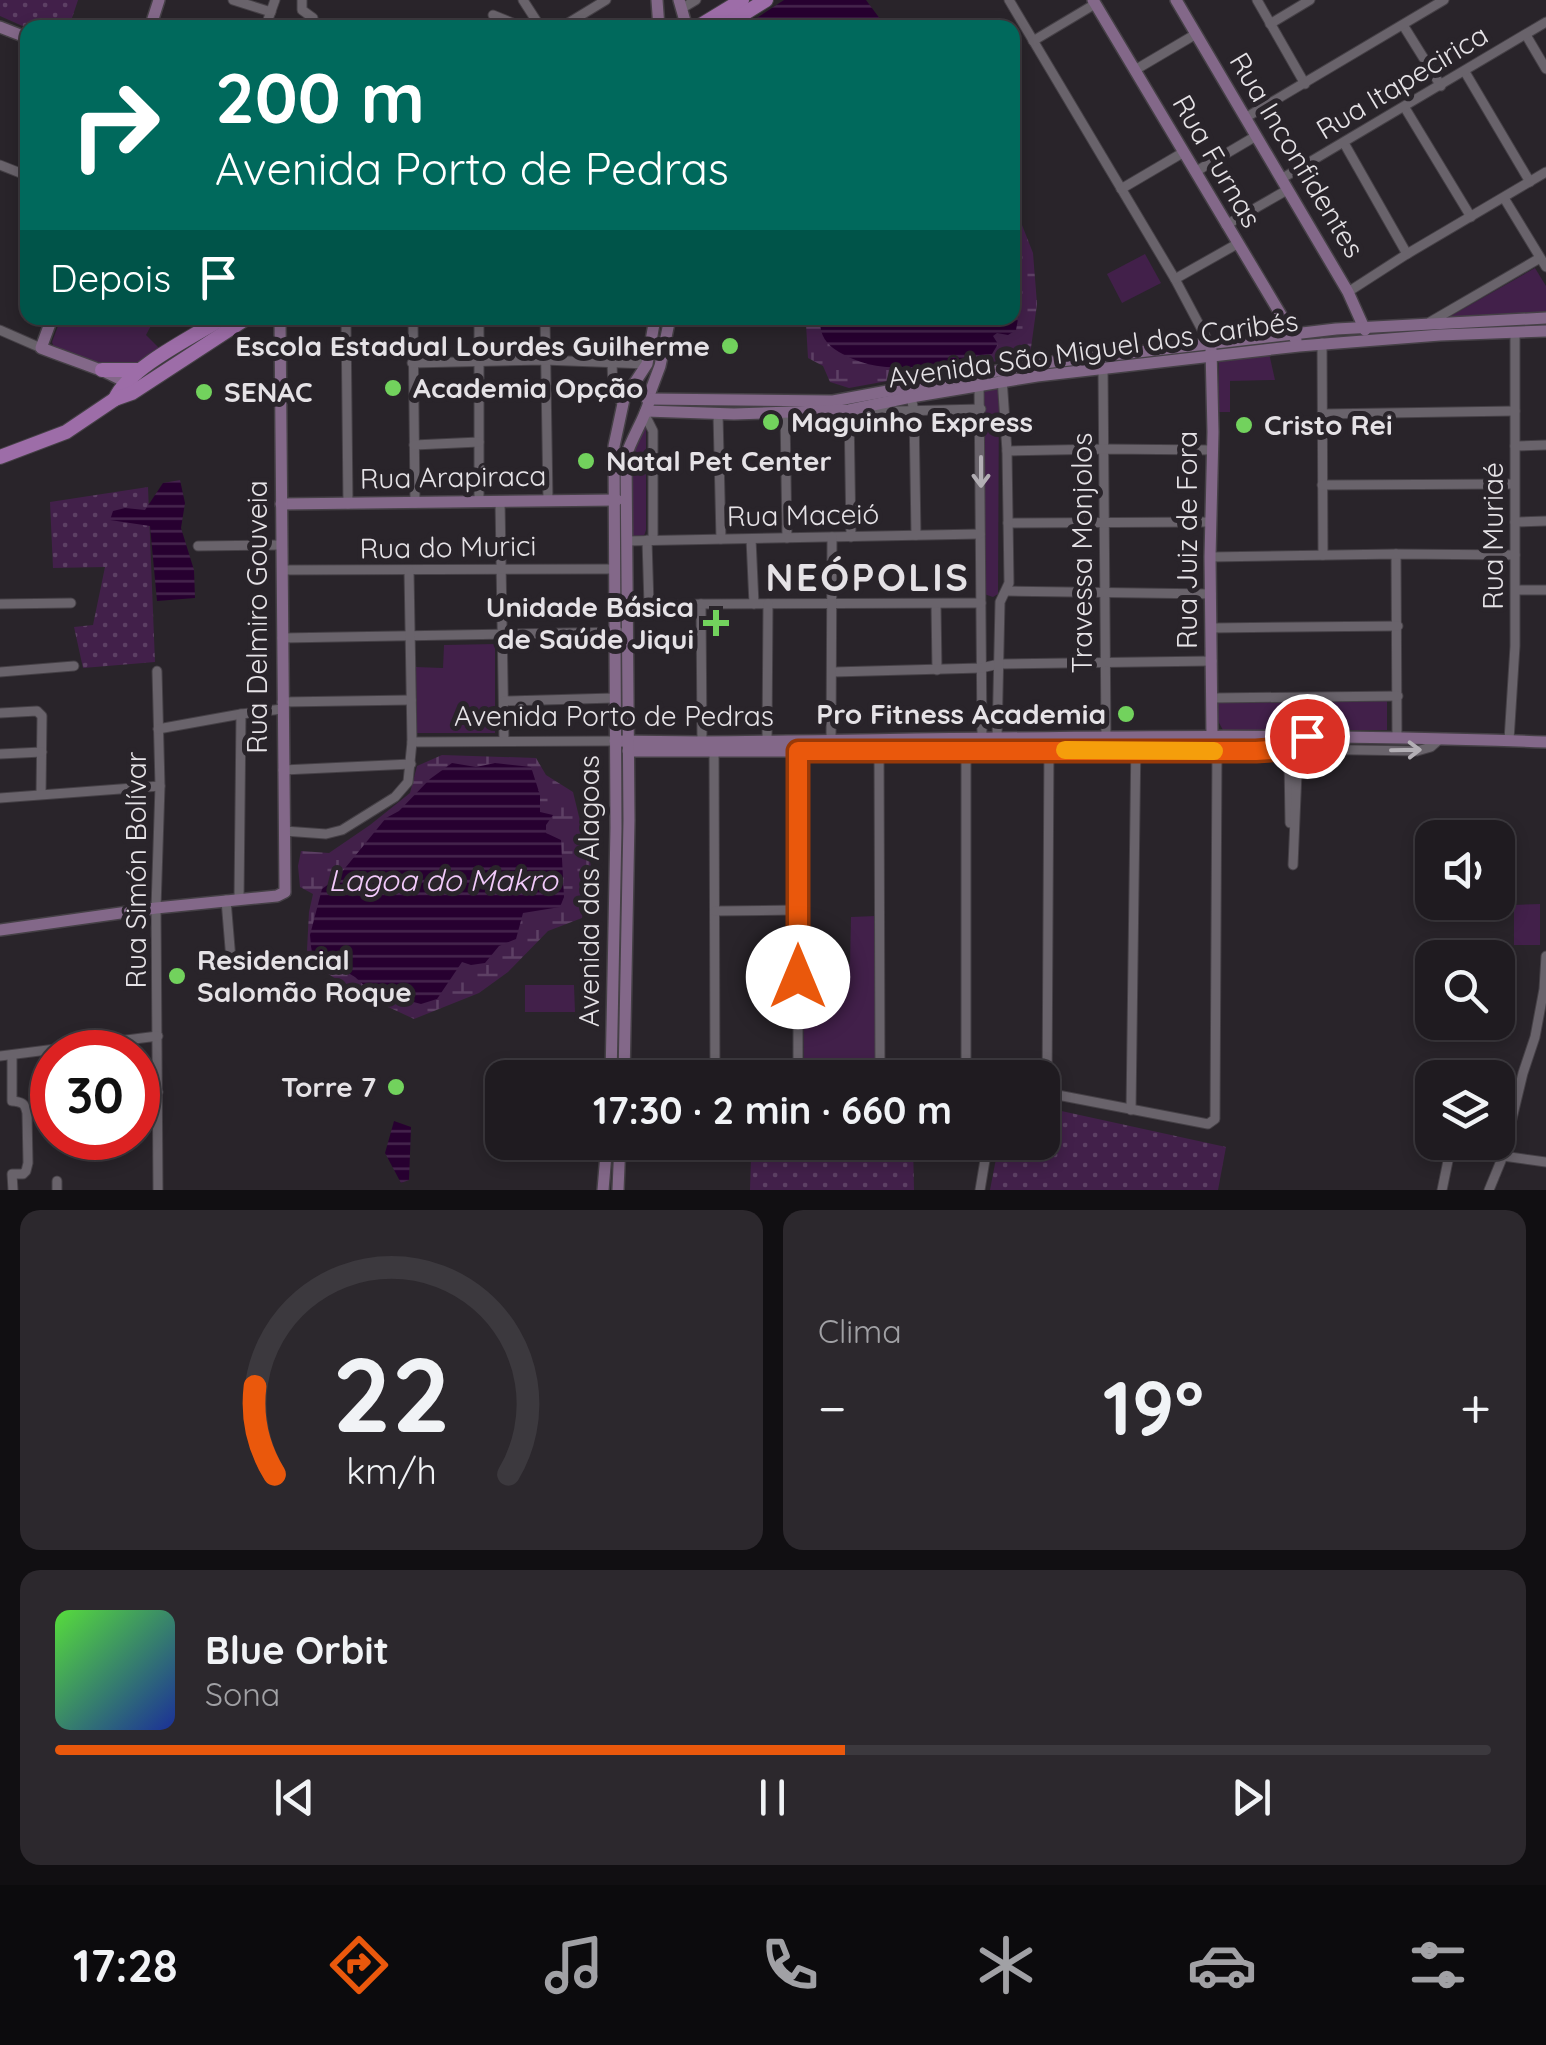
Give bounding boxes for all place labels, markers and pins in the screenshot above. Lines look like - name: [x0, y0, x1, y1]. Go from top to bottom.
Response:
- place label: Escola Estadual Lourdes Guilherme: [235, 328, 710, 363]
- marker: Escola Estadual Lourdes Guilherme: [719, 335, 741, 357]
- place label: Academia Opção: [413, 370, 643, 405]
- place label: SENAC: [224, 374, 313, 409]
- marker: Academia Opção: [382, 377, 404, 399]
- marker: SENAC: [193, 381, 215, 403]
- place label: Maguinho Express: [791, 404, 1033, 439]
- place label: Cristo Rei: [1264, 407, 1393, 442]
- marker: Maguinho Express: [760, 411, 782, 433]
- marker: Cristo Rei: [1233, 414, 1255, 436]
- place label: Natal Pet Center: [606, 443, 832, 478]
- marker: Natal Pet Center: [575, 450, 597, 472]
- place label: Unidade Básica de Saúde Jiqui: [486, 589, 694, 656]
- marker: Unidade Básica de Saúde Jiqui: [703, 610, 729, 636]
- pin: [1265, 694, 1350, 779]
- place label: Pro Fitness Academia: [816, 696, 1106, 731]
- marker: Pro Fitness Academia: [1115, 703, 1137, 725]
- place label: Residencial Salomão Roque: [197, 942, 412, 1009]
- marker: Residencial Salomão Roque: [166, 965, 188, 987]
- place label: Torre 7: [281, 1069, 376, 1104]
- marker: Torre 7: [385, 1076, 407, 1098]

